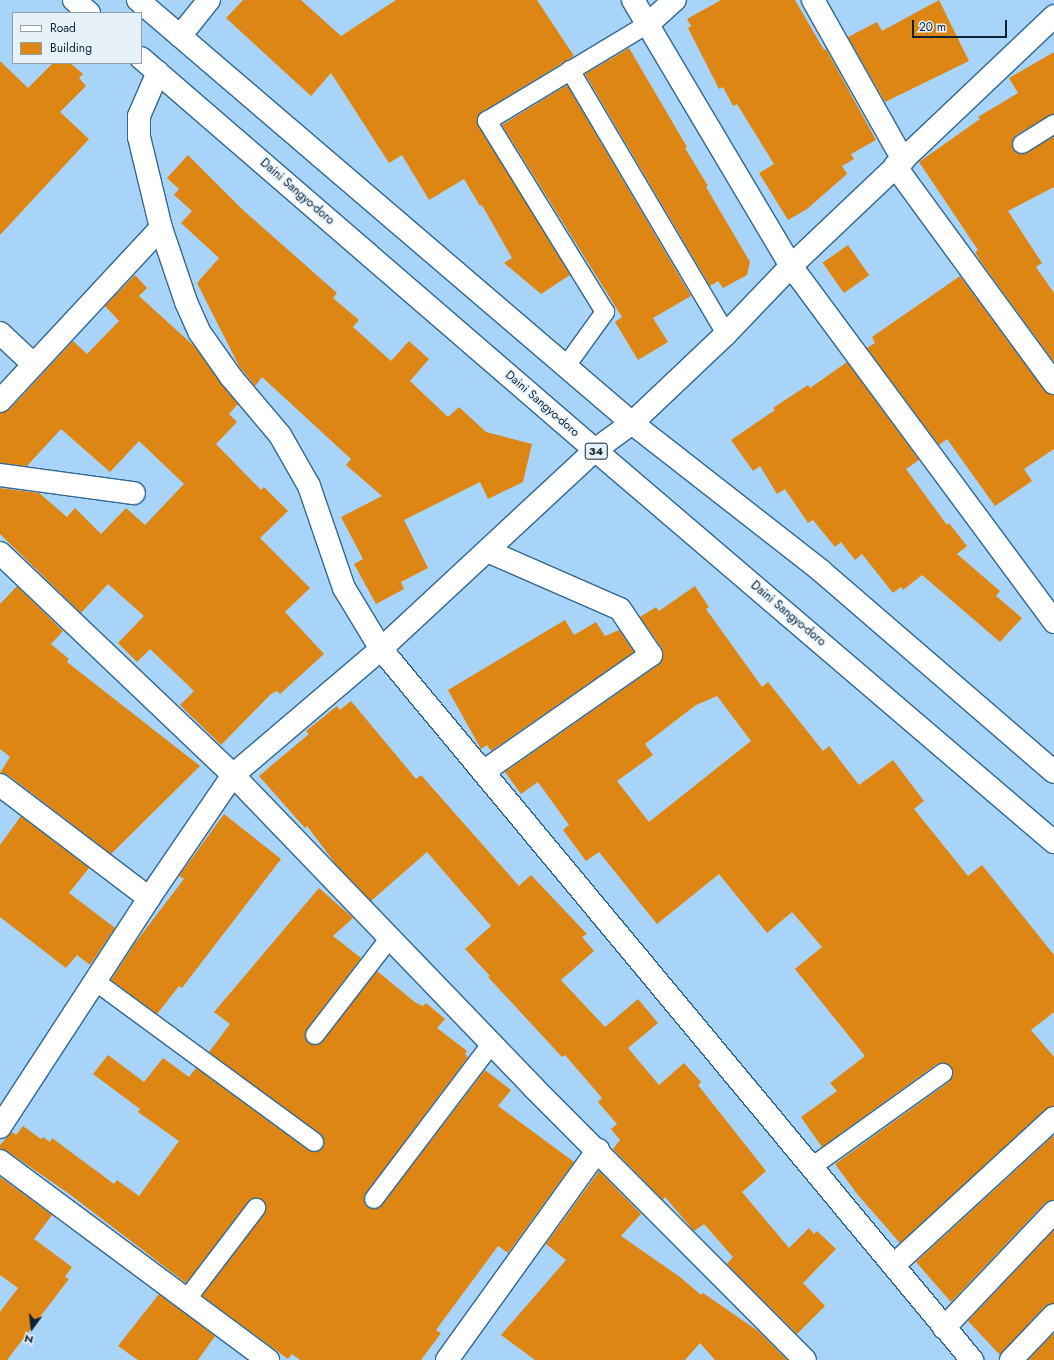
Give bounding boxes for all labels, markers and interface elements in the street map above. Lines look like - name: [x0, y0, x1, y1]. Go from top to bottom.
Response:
- legend: [12, 12, 142, 64]
- scale bar: [914, 12, 1009, 38]
- text: 20 m: [919, 18, 946, 36]
- text: Road: [50, 19, 76, 37]
- text: Building: [50, 39, 92, 57]
- street label: Daini Sangyo-doro: [257, 156, 337, 228]
- street label: Daini Sangyo-doro: [502, 368, 582, 440]
- road number: 34: [584, 442, 608, 460]
- street label: Daini Sangyo-doro: [748, 578, 828, 650]
- north arrow: [12, 1308, 52, 1348]
- text: N: [23, 1331, 35, 1348]

